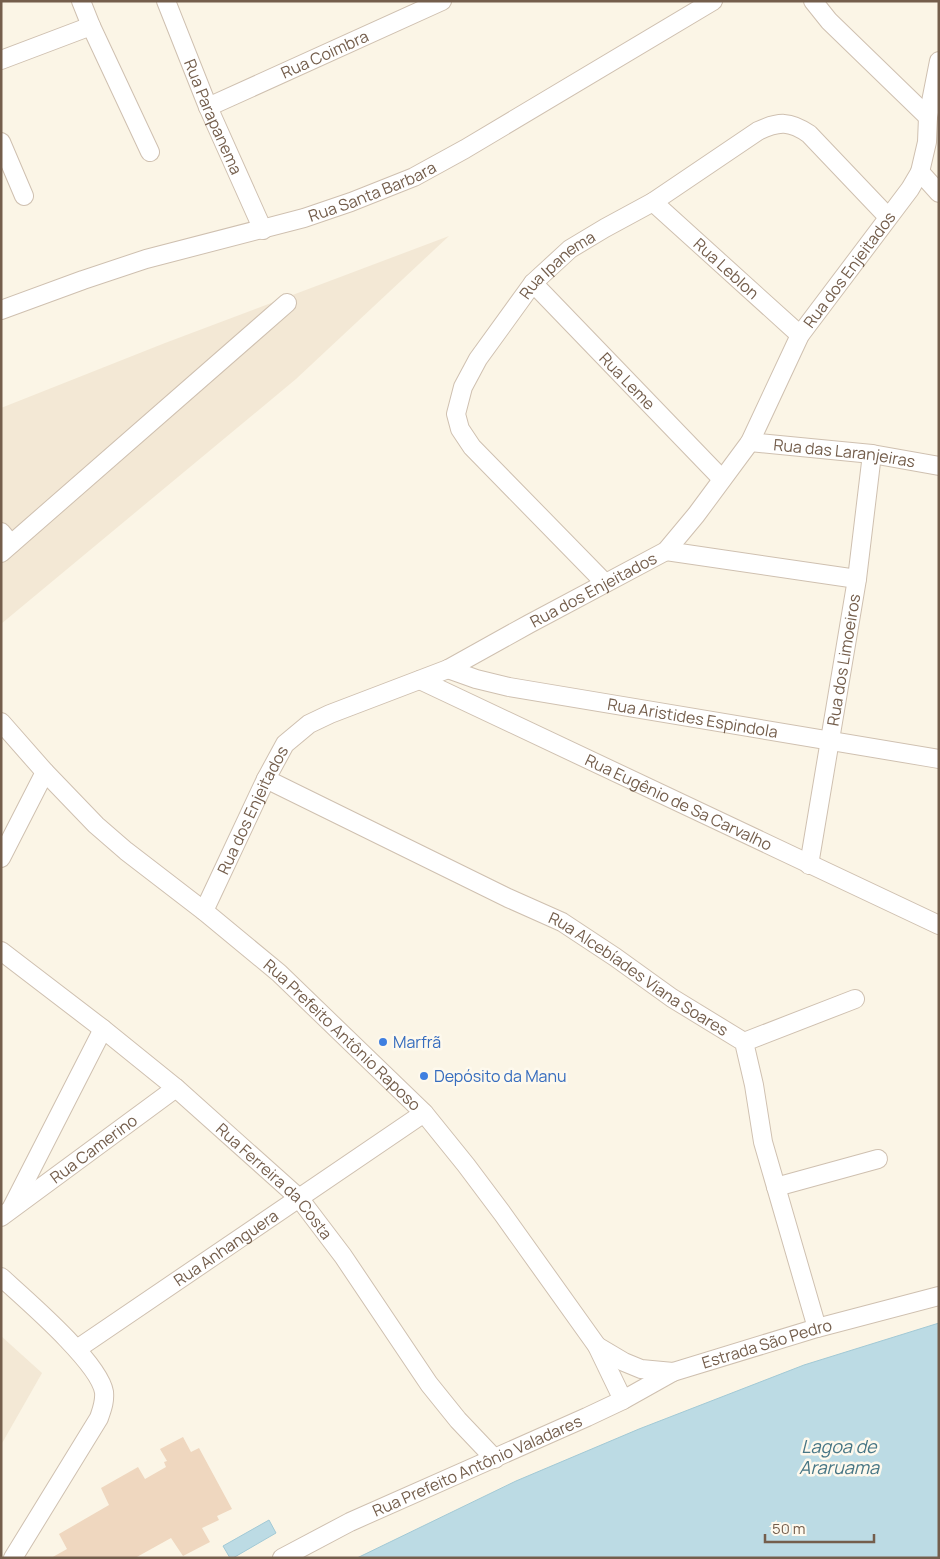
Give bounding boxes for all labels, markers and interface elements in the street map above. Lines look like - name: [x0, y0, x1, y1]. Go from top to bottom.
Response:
- street label: Rua Coimbra: [277, 25, 372, 84]
- street label: Rua Parapanema: [179, 56, 248, 178]
- street label: Rua Santa Barbara: [305, 156, 440, 227]
- street label: Rua dos Enjeitados: [798, 207, 900, 332]
- street label: Rua Ipanema: [514, 226, 599, 303]
- street label: Rua Leblon: [689, 233, 764, 304]
- street label: Rua Leme: [595, 347, 660, 414]
- street label: Rua das Laranjeiras: [773, 433, 917, 473]
- street label: Rua dos Enjeitados: [526, 547, 661, 632]
- street label: Rua dos Limoeiros: [822, 592, 865, 728]
- street label: Rua Aristides Espindola: [606, 693, 779, 743]
- street label: Rua dos Enjeitados: [212, 742, 293, 878]
- street label: Rua Eugênio de Sa Carvalho: [582, 749, 776, 856]
- street label: Rua Alcebíades Viana Soares: [545, 906, 733, 1041]
- street label: Rua Prefeito Antônio Raposo: [259, 954, 426, 1115]
- place label: Marfrã: [393, 1031, 441, 1053]
- marker: Marfrã: [377, 1036, 389, 1048]
- place label: Depósito da Manu: [434, 1065, 567, 1087]
- marker: Depósito da Manu: [418, 1070, 430, 1082]
- street label: Rua Camerino: [45, 1109, 142, 1188]
- street label: Rua Ferreira da Costa: [211, 1118, 338, 1244]
- street label: Rua Anhanguera: [169, 1204, 282, 1291]
- street label: Estrada São Pedro: [699, 1314, 834, 1374]
- street label: Rua Prefeito Antônio Valadares: [369, 1410, 585, 1522]
- water label: Lagoa de Araruama: [799, 1434, 880, 1479]
- scale bar: [765, 1512, 874, 1544]
- text: 50 m: [772, 1518, 806, 1539]

